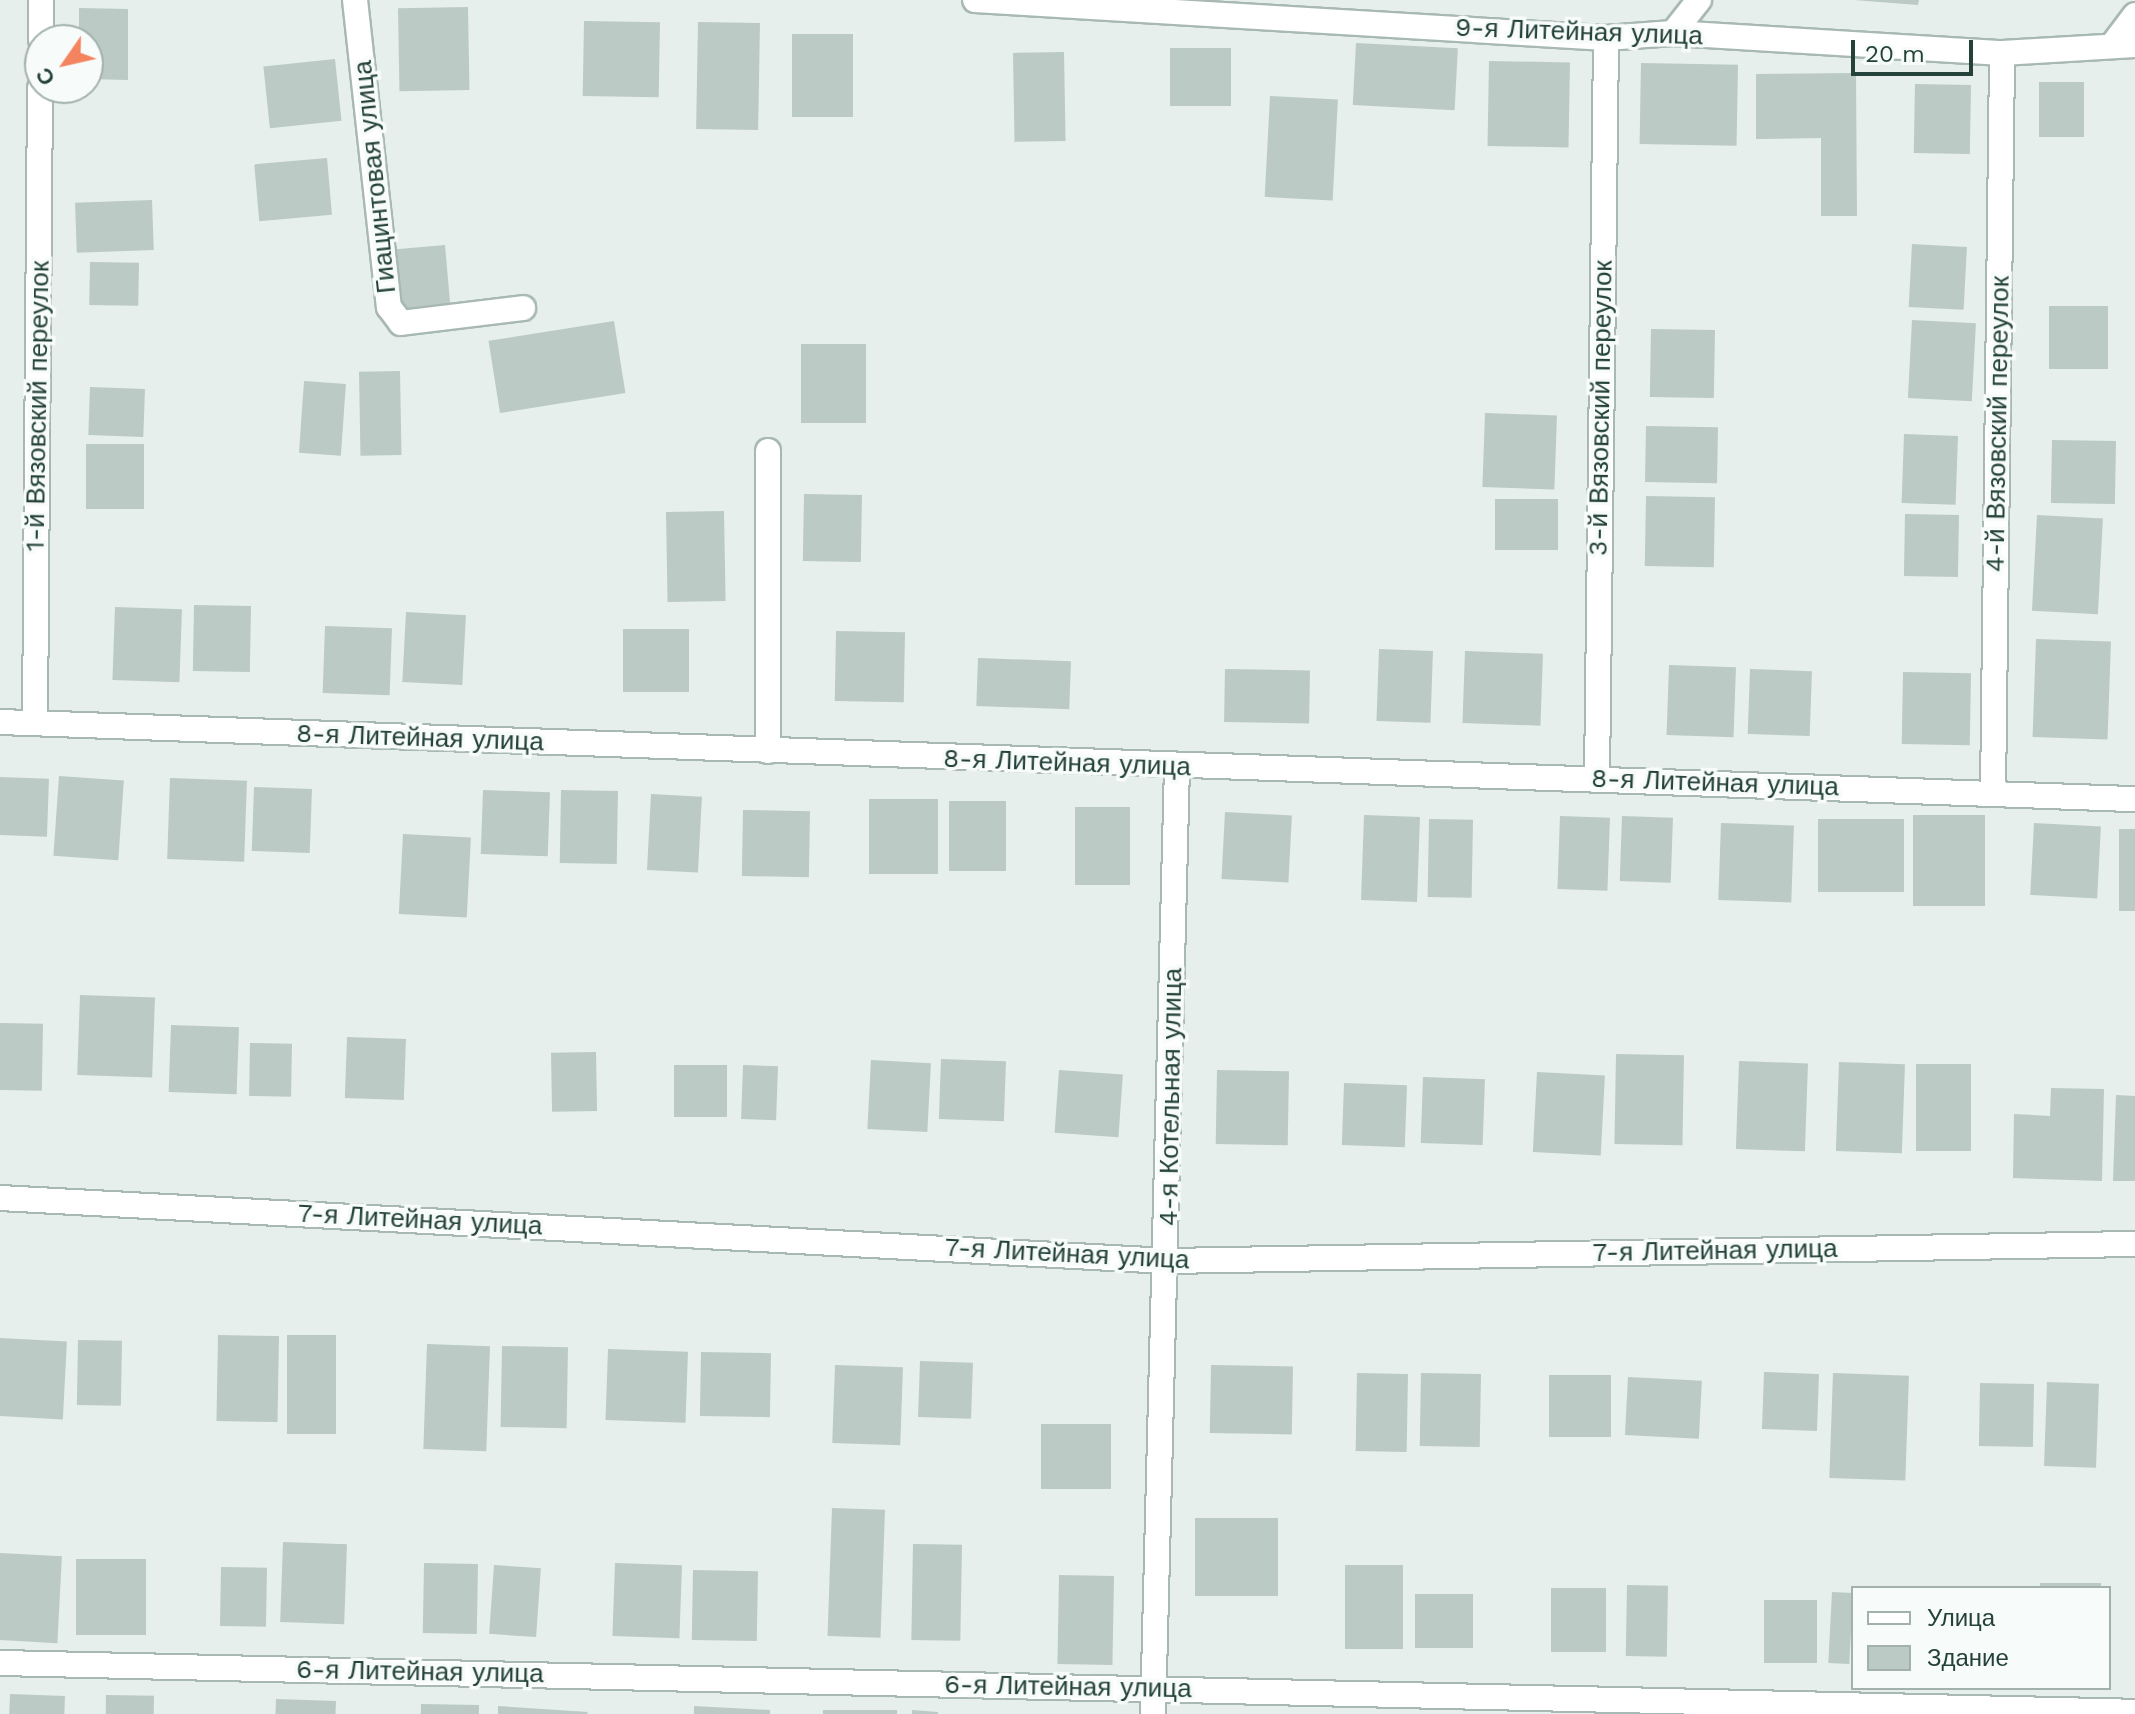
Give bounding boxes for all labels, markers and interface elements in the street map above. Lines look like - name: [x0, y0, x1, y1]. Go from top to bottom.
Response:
- street label: 9-я Литейная улица: [1455, 12, 1703, 52]
- north arrow: [24, 24, 104, 104]
- scale bar: [1855, 24, 1977, 74]
- text: 20 m: [1865, 40, 1925, 68]
- street label: Гиацинтовая улица: [347, 59, 403, 295]
- text: С: [31, 63, 60, 90]
- street label: 1-й Вязовский переулок: [20, 260, 56, 552]
- street label: 3-й Вязовский переулок: [1583, 260, 1619, 556]
- street label: 4-й Вязовский переулок: [1980, 276, 2016, 572]
- street label: 8-я Литейная улица: [296, 718, 544, 758]
- street label: 8-я Литейная улица: [943, 743, 1191, 783]
- street label: 8-я Литейная улица: [1591, 763, 1839, 803]
- street label: 4-я Котельная улица: [1153, 968, 1189, 1226]
- street label: 7-я Литейная улица: [297, 1198, 543, 1242]
- street label: 7-я Литейная улица: [944, 1232, 1190, 1276]
- street label: 7-я Литейная улица: [1592, 1233, 1838, 1269]
- legend: [1851, 1586, 2111, 1690]
- text: Улица: [1927, 1604, 1995, 1632]
- text: Здание: [1927, 1644, 2009, 1672]
- street label: 6-я Литейная улица: [296, 1654, 544, 1690]
- street label: 6-я Литейная улица: [944, 1669, 1192, 1705]

